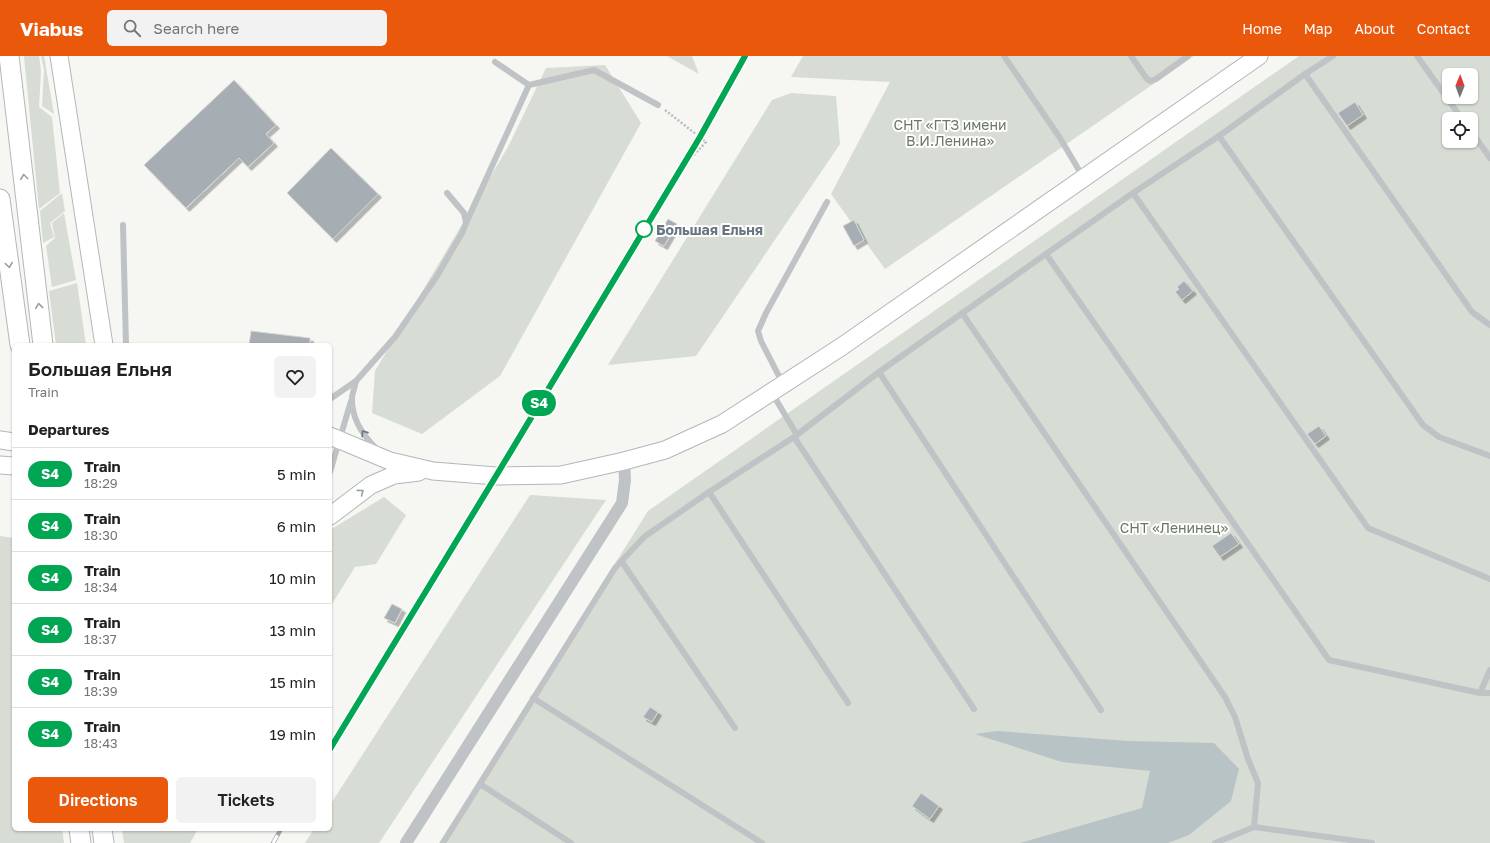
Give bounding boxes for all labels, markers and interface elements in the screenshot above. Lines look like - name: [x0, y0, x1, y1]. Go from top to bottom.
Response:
- search box: [107, 10, 387, 46]
- text: Viabus: [20, 17, 83, 40]
- icon: search: [121, 17, 143, 39]
- text: Search here: [153, 19, 239, 37]
- text: Home: [1242, 20, 1282, 37]
- text: Map: [1304, 20, 1332, 37]
- text: About: [1354, 20, 1395, 37]
- text: Contact: [1417, 20, 1470, 37]
- north arrow: [1442, 68, 1478, 104]
- map controls: [1442, 68, 1478, 148]
- button: locate: [1442, 112, 1478, 148]
- park label: СНТ «ГТЗ имени В.И.Ленина»: [893, 116, 1007, 149]
- one-way arrow: [20, 174, 29, 180]
- marker: Большая Ельня: [635, 220, 653, 238]
- place label: Большая Ельня: [656, 221, 763, 238]
- one-way arrow: [4, 262, 13, 268]
- one-way arrow: [35, 303, 44, 309]
- button: heart: [274, 356, 316, 398]
- text: Большая Ельня: [28, 357, 172, 380]
- text: Train: [28, 384, 59, 400]
- line badge: S4: [521, 390, 557, 416]
- text: S4: [530, 394, 548, 411]
- text: Departures: [28, 420, 109, 438]
- one-way arrow: [361, 430, 369, 437]
- text: Train: [84, 457, 121, 475]
- text: S4: [41, 465, 59, 482]
- text: 5 min: [277, 465, 316, 483]
- text: 18:29: [84, 475, 118, 491]
- one-way arrow: [357, 490, 364, 497]
- text: Train: [84, 509, 121, 527]
- text: S4: [41, 517, 59, 534]
- text: 6 min: [277, 517, 316, 535]
- park label: СНТ «Ленинец»: [1120, 519, 1228, 536]
- text: 18:30: [84, 527, 118, 543]
- text: Train: [84, 561, 121, 579]
- text: S4: [41, 569, 59, 586]
- text: 10 min: [269, 569, 316, 587]
- text: 18:34: [84, 579, 118, 595]
- text: Train: [84, 613, 121, 631]
- text: S4: [41, 621, 59, 638]
- text: 13 min: [270, 621, 316, 639]
- text: 18:37: [84, 631, 117, 647]
- text: Train: [84, 665, 121, 683]
- text: S4: [41, 673, 59, 690]
- text: 15 min: [270, 673, 316, 691]
- text: 18:39: [84, 683, 118, 699]
- text: Train: [84, 717, 121, 735]
- text: S4: [41, 725, 59, 742]
- text: 19 min: [269, 725, 316, 743]
- text: 18:43: [84, 735, 118, 751]
- button: Directions: [28, 777, 168, 823]
- button: Tickets: [176, 777, 316, 823]

